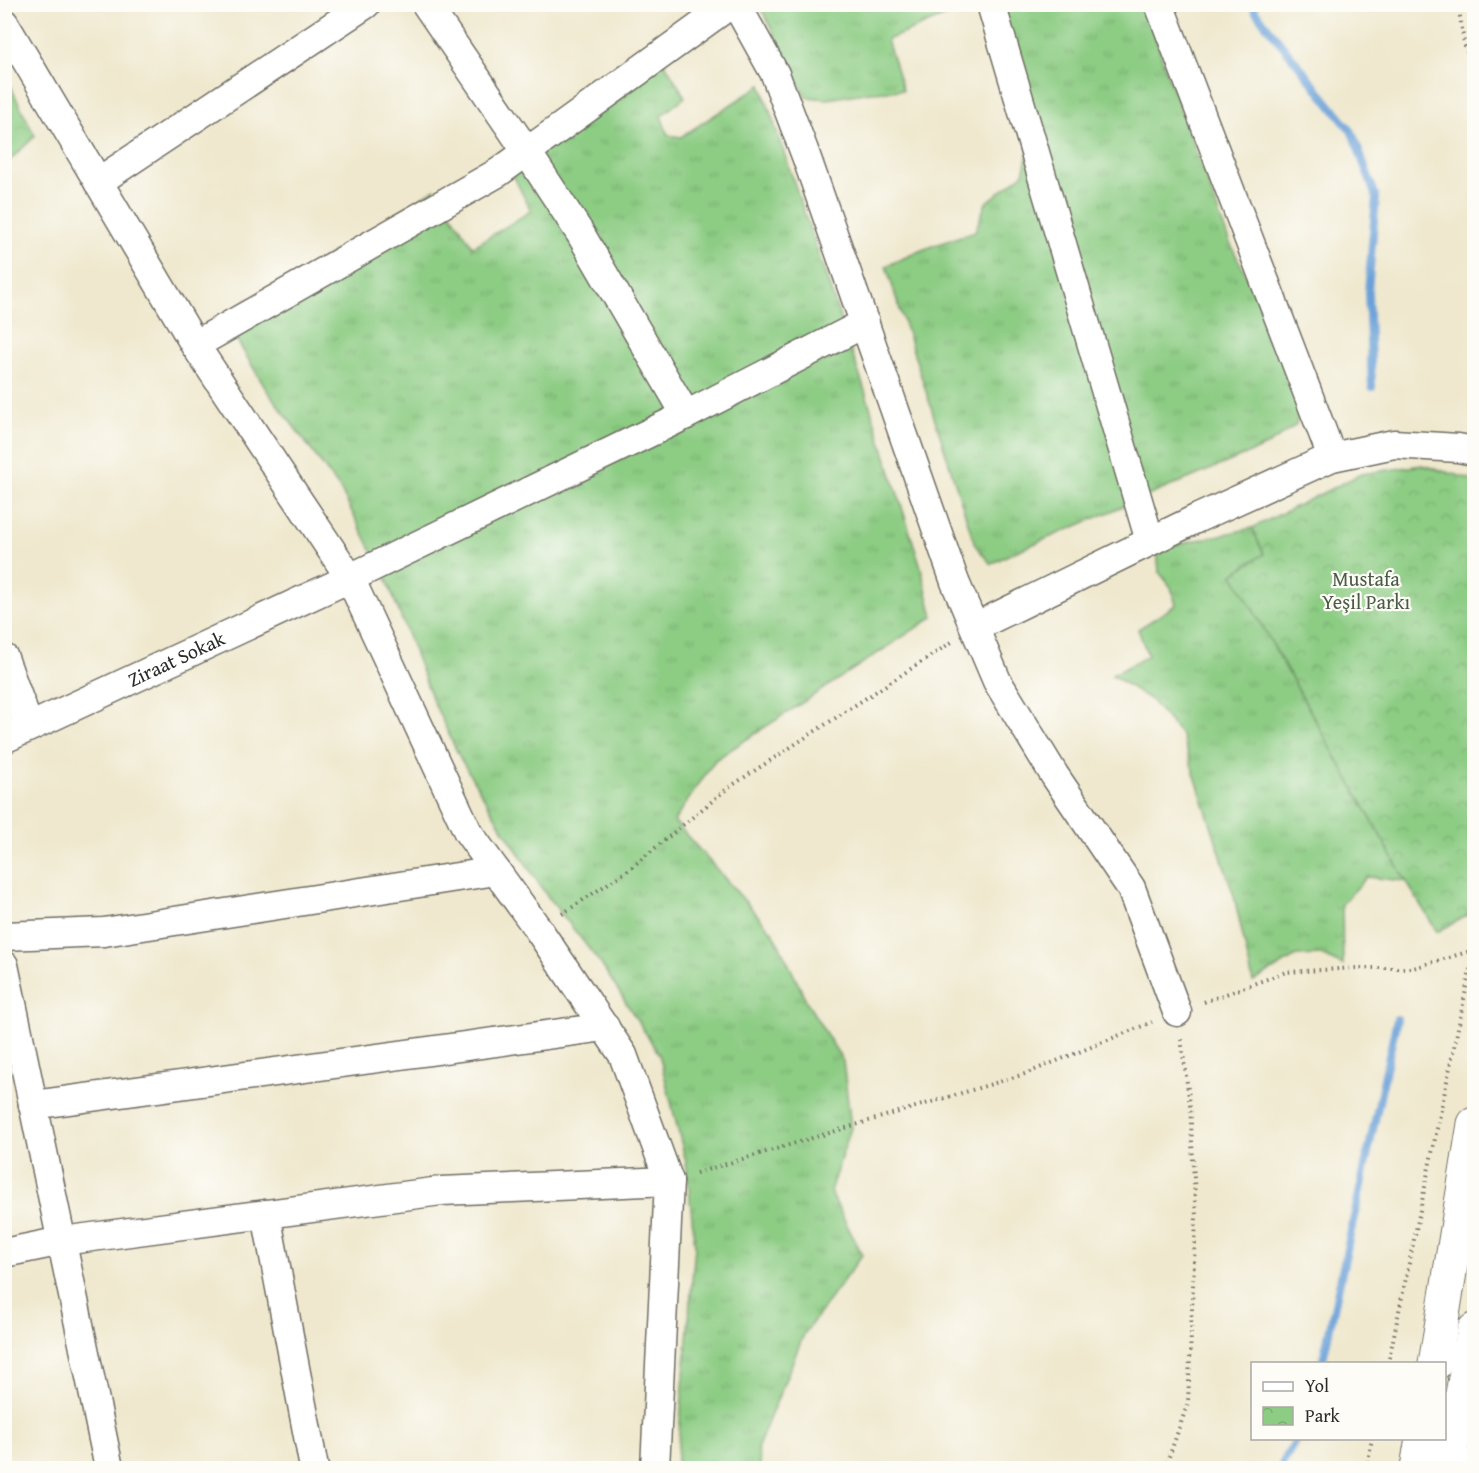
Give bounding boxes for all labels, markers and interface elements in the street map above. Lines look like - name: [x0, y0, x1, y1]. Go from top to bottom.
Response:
- park label: Mustafa Yeşil Parkı: [1322, 564, 1410, 616]
- street label: Ziraat Sokak: [123, 623, 230, 694]
- legend: [1251, 1362, 1446, 1440]
- text: Yol: [1305, 1372, 1329, 1399]
- text: Park: [1305, 1402, 1341, 1429]

